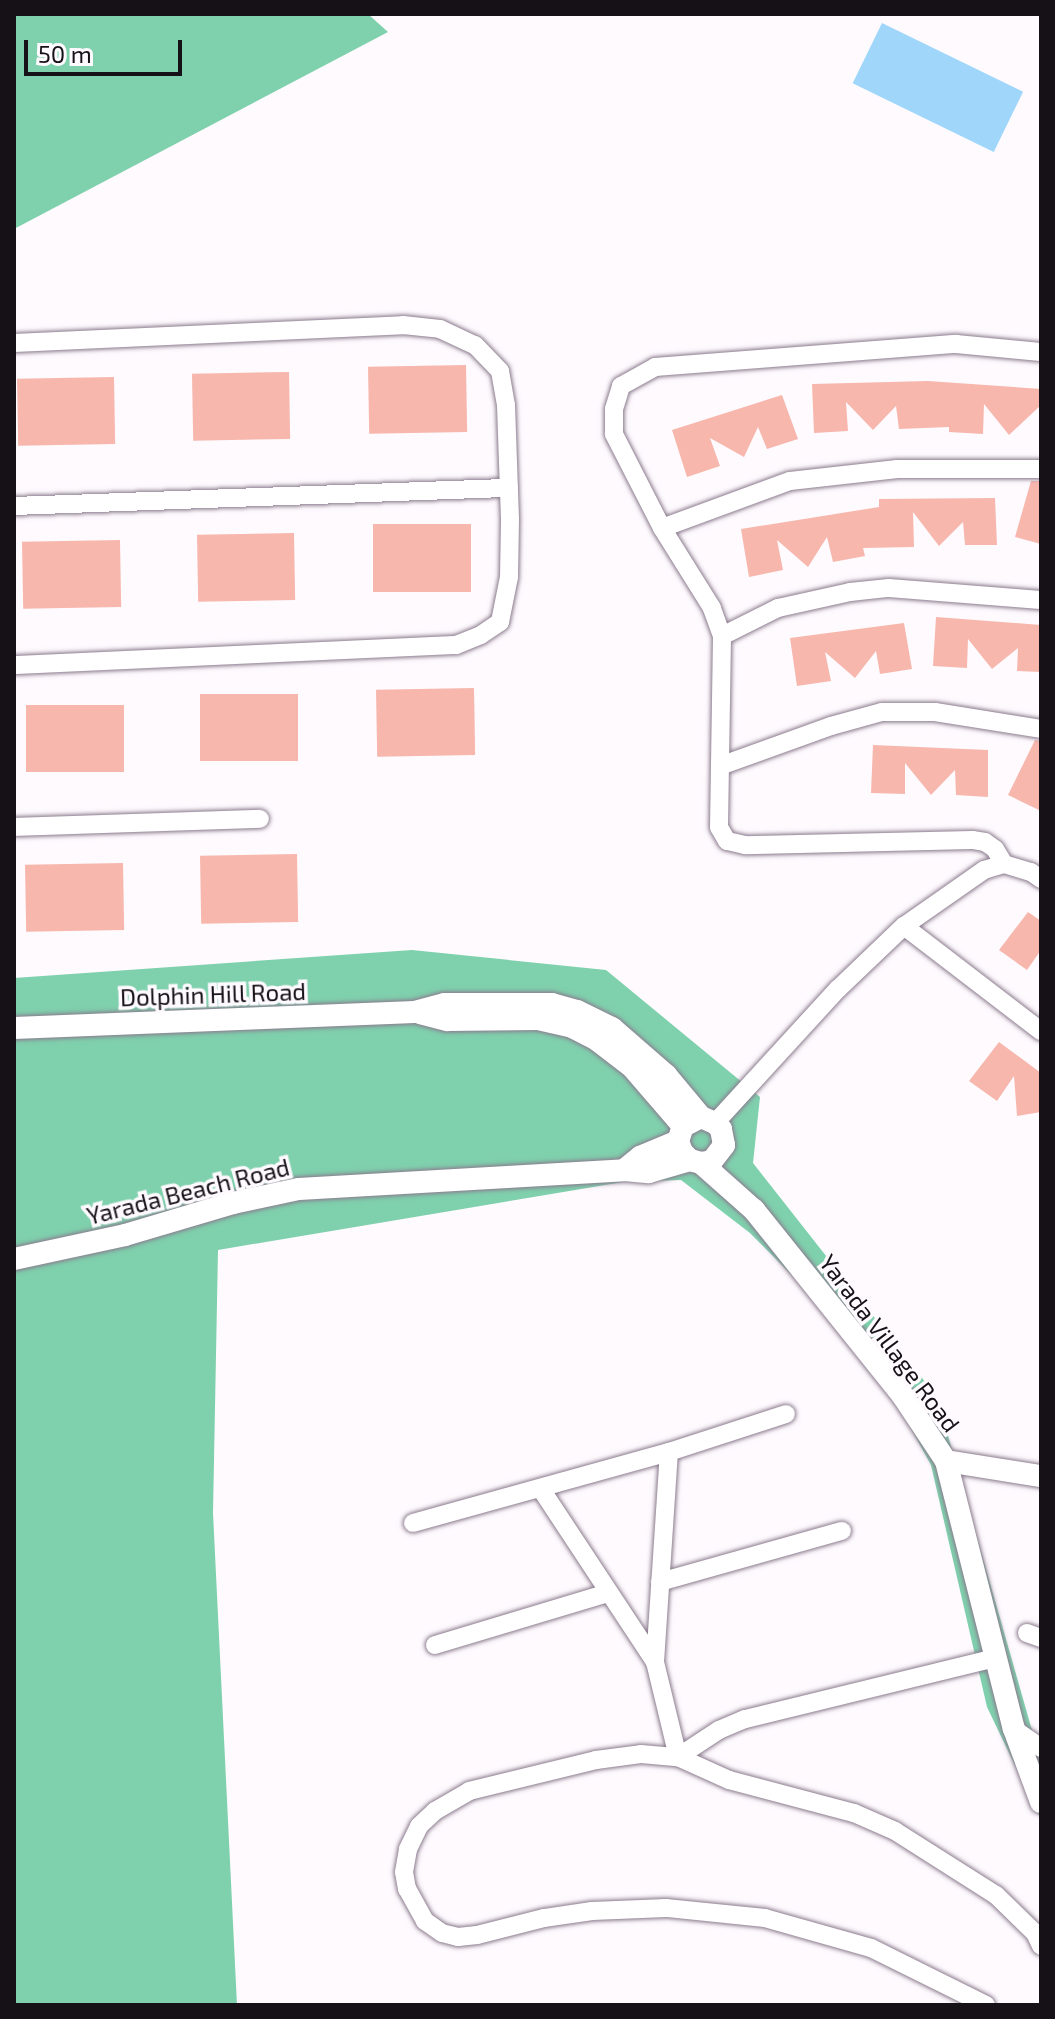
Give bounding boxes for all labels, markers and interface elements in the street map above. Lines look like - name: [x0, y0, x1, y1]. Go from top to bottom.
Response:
- scale bar: [28, 24, 186, 74]
- text: 50 m: [38, 39, 92, 68]
- street label: Dolphin Hill Road: [119, 976, 307, 1012]
- street label: Yarada Beach Road: [84, 1152, 292, 1230]
- street label: Yarada Village Road: [814, 1248, 966, 1438]

